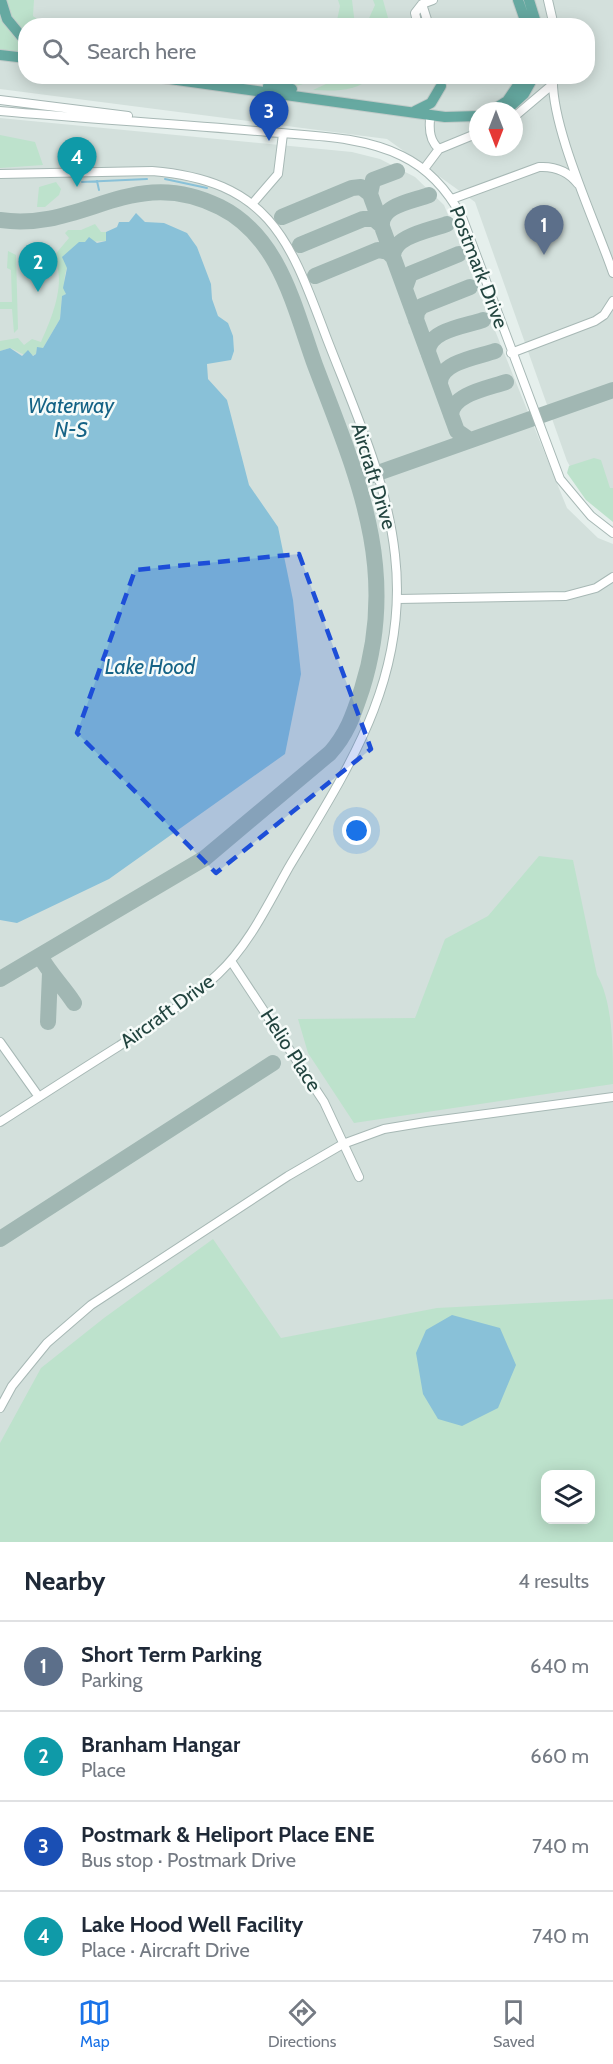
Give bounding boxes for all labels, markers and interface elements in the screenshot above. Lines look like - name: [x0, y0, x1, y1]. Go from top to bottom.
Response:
- search box: [18, 18, 595, 84]
- icon: search: [39, 35, 72, 68]
- text: Search here: [87, 38, 196, 65]
- pin: 3: [250, 92, 288, 141]
- north arrow: [469, 102, 523, 156]
- pin: 4: [58, 138, 97, 187]
- street label: Postmark Drive: [445, 202, 513, 332]
- pin: 1: [524, 206, 564, 255]
- pin: 2: [18, 242, 57, 292]
- water label: Waterway N-S: [28, 393, 116, 442]
- street label: Aircraft Drive: [346, 420, 402, 532]
- water label: Lake Hood: [105, 654, 196, 679]
- your location: [342, 816, 371, 845]
- street label: Aircraft Drive: [115, 969, 219, 1053]
- street label: Helio Place: [256, 1004, 326, 1096]
- map controls: [541, 1470, 595, 1524]
- button: layers: [541, 1470, 595, 1524]
- text: Nearby: [24, 1565, 105, 1597]
- text: 4 results: [518, 1569, 589, 1593]
- text: Short Term Parking: [81, 1641, 261, 1668]
- text: 1: [40, 1654, 47, 1678]
- text: 640 m: [530, 1654, 589, 1678]
- text: Parking: [81, 1668, 142, 1692]
- text: Branham Hangar: [81, 1731, 240, 1758]
- text: 2: [38, 1744, 49, 1768]
- text: 660 m: [530, 1744, 589, 1768]
- text: Place: [81, 1758, 126, 1782]
- text: Postmark & Heliport Place ENE: [81, 1821, 375, 1848]
- text: 3: [38, 1834, 49, 1858]
- text: 740 m: [532, 1834, 589, 1858]
- text: Bus stop · Postmark Drive: [81, 1848, 296, 1872]
- text: Lake Hood Well Facility: [81, 1911, 303, 1938]
- text: 4: [37, 1924, 50, 1948]
- text: 740 m: [532, 1924, 589, 1948]
- text: Place · Aircraft Drive: [81, 1938, 250, 1962]
- tab: Map: [78, 1996, 111, 2051]
- tab: Directions: [268, 1996, 336, 2051]
- tab: Saved: [493, 1996, 535, 2051]

